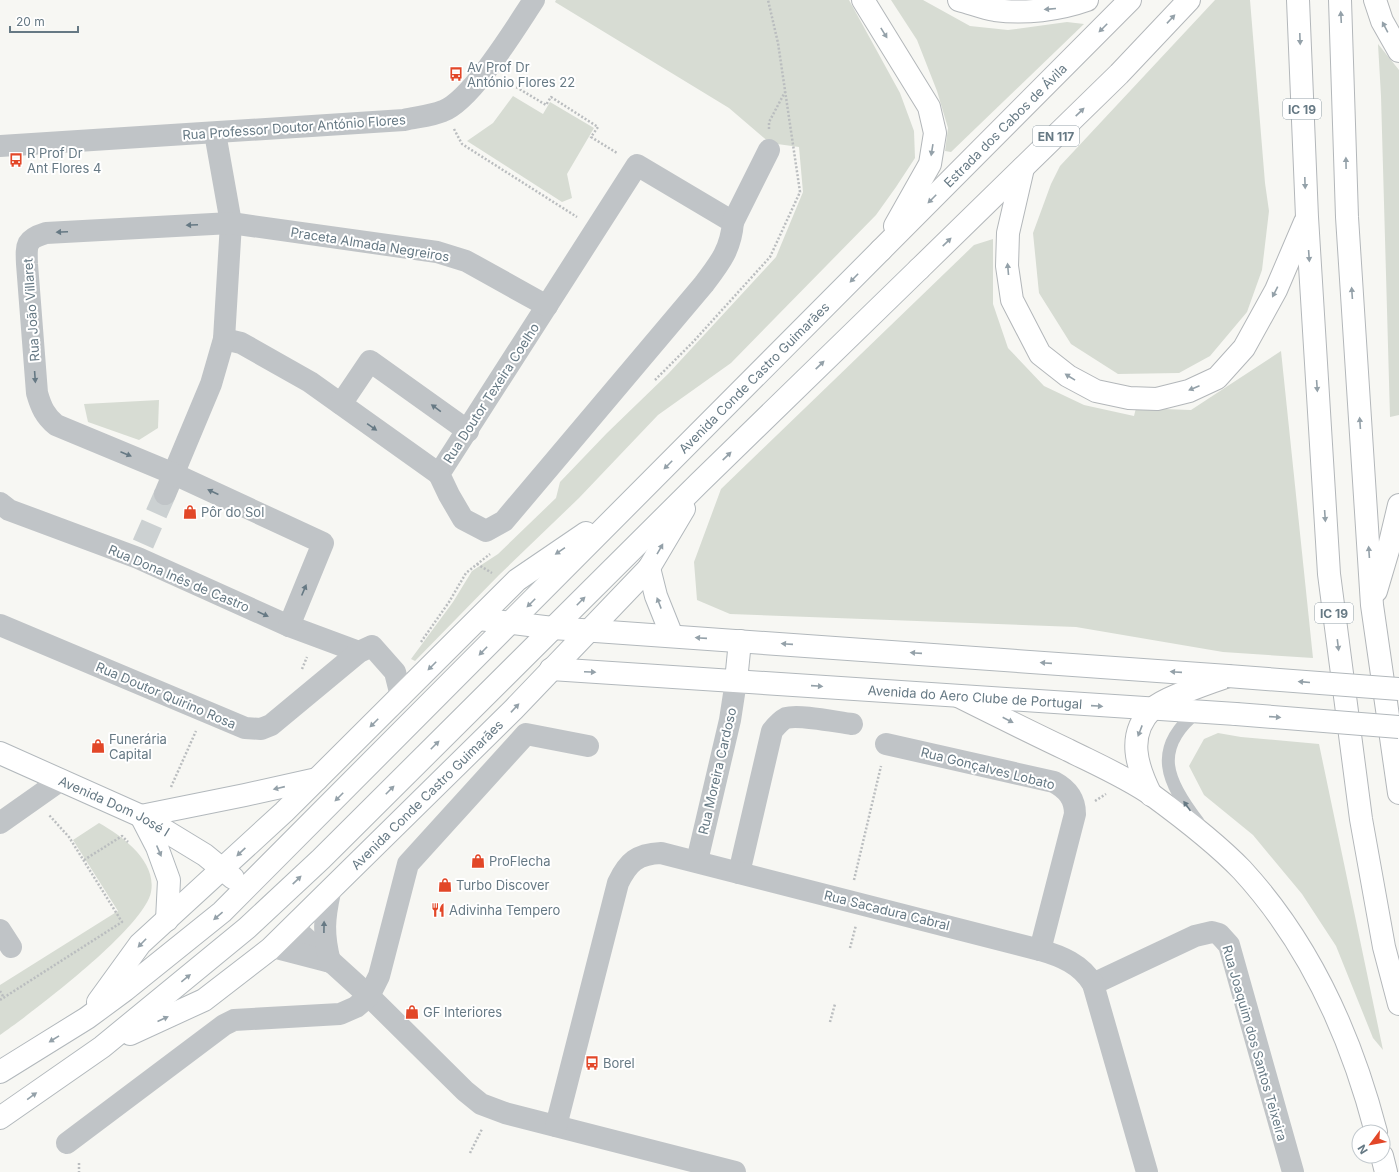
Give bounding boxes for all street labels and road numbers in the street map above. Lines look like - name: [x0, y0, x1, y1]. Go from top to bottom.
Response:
- street label: Estrada dos Cabos de Ávila: [940, 60, 1070, 190]
- road number: IC 19: [1283, 99, 1321, 119]
- street label: Rua Professor Doutor António Flores: [182, 111, 406, 143]
- road number: EN 117: [1033, 126, 1079, 146]
- street label: Praceta Almada Negreiros: [289, 224, 451, 264]
- street label: Rua João Villaret: [19, 258, 43, 362]
- street label: Avenida Conde Castro Guimarães: [675, 299, 833, 457]
- street label: Rua Doutor Texeira Coelho: [440, 320, 542, 466]
- street label: Rua Dona Inês de Castro: [106, 541, 252, 615]
- road number: IC 19: [1315, 603, 1353, 623]
- street label: Rua Doutor Quirino Rosa: [94, 658, 238, 732]
- street label: Avenida do Aero Clube de Portugal: [867, 682, 1083, 712]
- street label: Rua Moreira Cardoso: [695, 706, 739, 836]
- street label: Avenida Conde Castro Guimarães: [348, 716, 506, 873]
- street label: Rua Gonçalves Lobato: [919, 744, 1057, 792]
- street label: Avenida Dom José I: [56, 772, 173, 840]
- street label: Rua Sacadura Cabral: [822, 887, 952, 933]
- street label: Rua Joaquim dos Santos Teixeira: [1219, 943, 1291, 1143]

